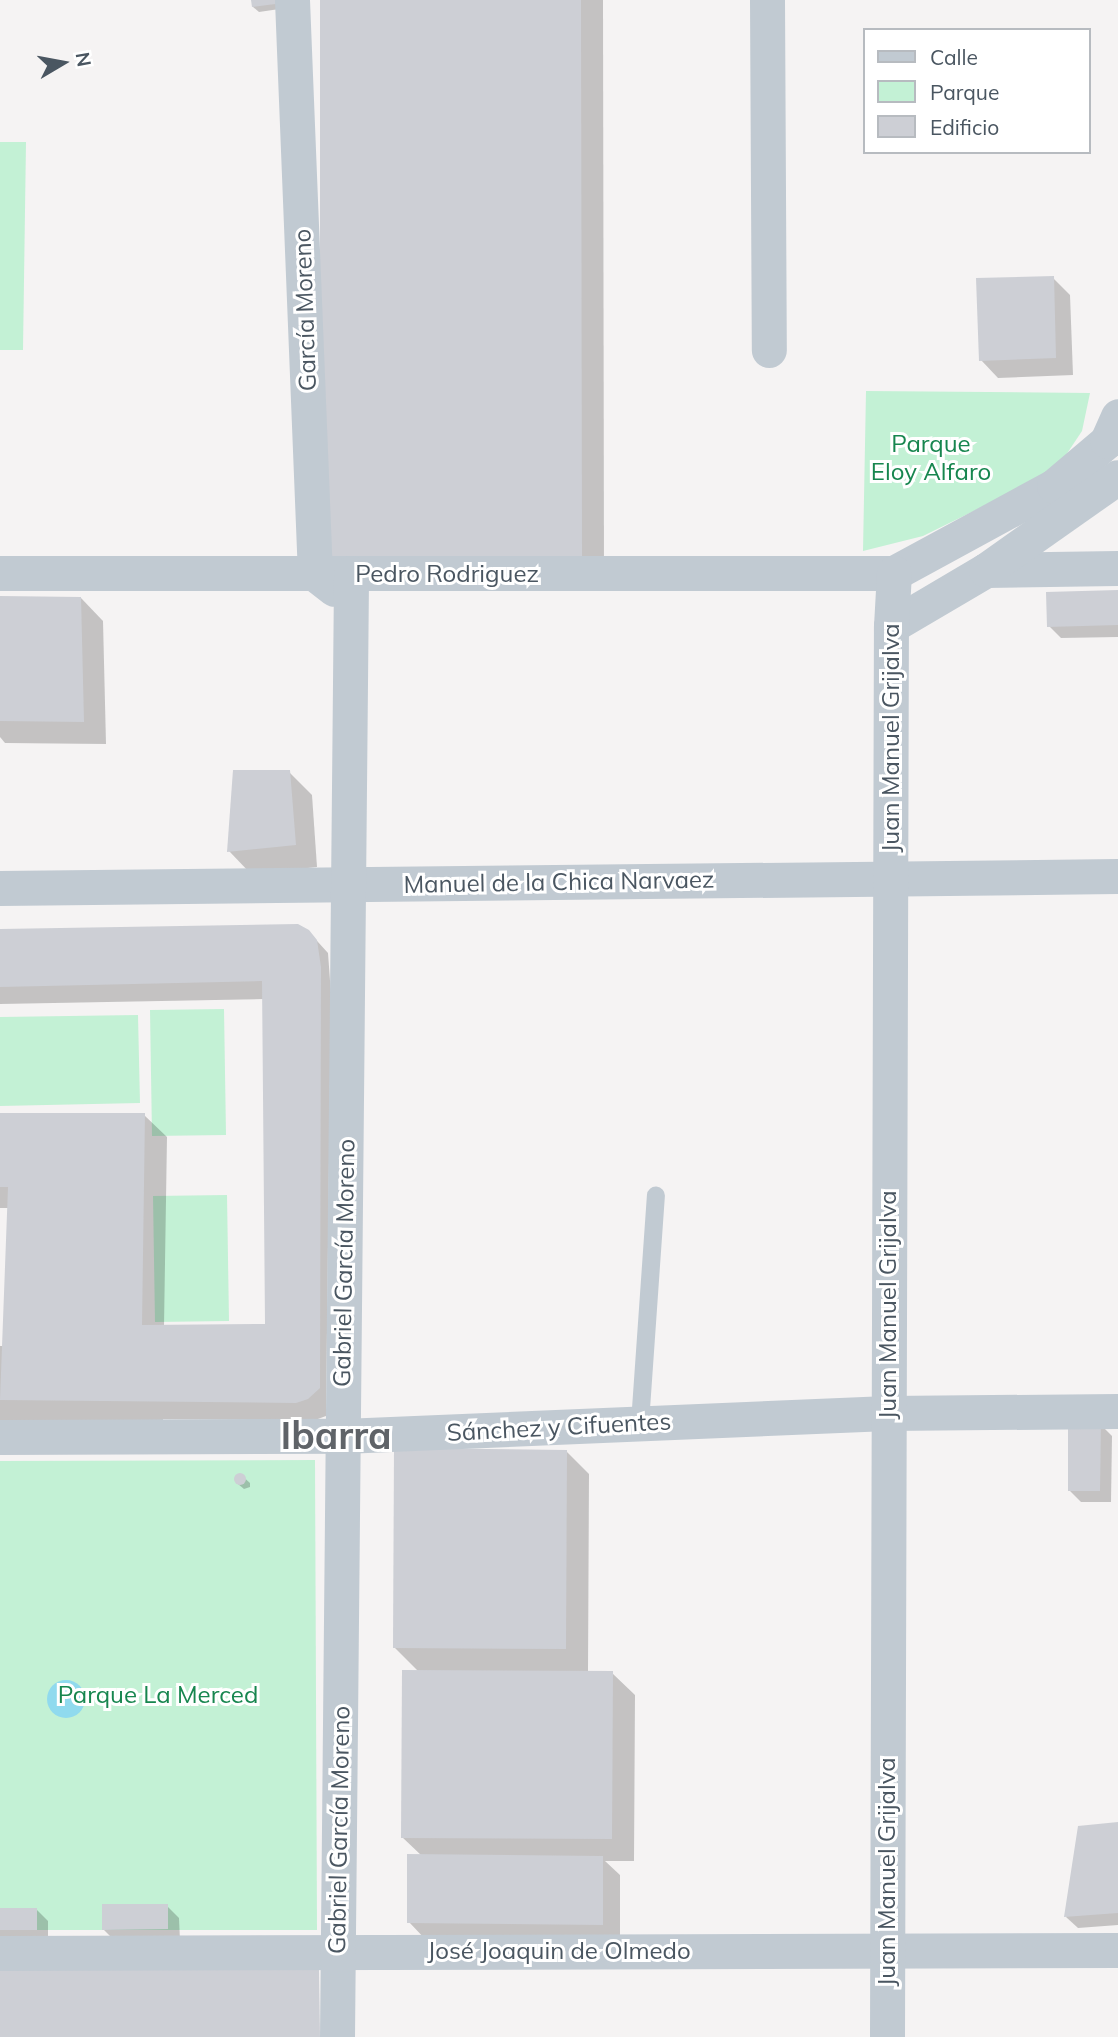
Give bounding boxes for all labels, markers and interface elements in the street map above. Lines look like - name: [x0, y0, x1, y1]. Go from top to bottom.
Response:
- north arrow: [28, 28, 98, 98]
- legend: [862, 28, 1090, 154]
- text: Calle: [930, 44, 978, 70]
- text: N: [71, 50, 97, 69]
- text: Parque: [930, 79, 999, 105]
- text: Edificio: [930, 114, 999, 140]
- street label: García Moreno: [288, 228, 322, 392]
- park label: Parque Eloy Alfaro: [871, 430, 991, 486]
- street label: Pedro Rodriguez: [355, 560, 539, 588]
- street label: Juan Manuel Grijalva: [877, 623, 905, 853]
- street label: Manuel de la Chica Narvaez: [403, 865, 715, 899]
- street label: Gabriel García Moreno: [327, 1139, 361, 1387]
- street label: Juan Manuel Grijalva: [874, 1190, 902, 1420]
- street label: Sánchez y Cifuentes: [446, 1407, 672, 1447]
- district label: Ibarra: [280, 1413, 392, 1459]
- park label: Parque La Merced: [58, 1681, 258, 1709]
- street label: Gabriel García Moreno: [322, 1706, 356, 1954]
- street label: Juan Manuel Grijalva: [873, 1757, 901, 1987]
- street label: José Joaquin de Olmedo: [427, 1937, 691, 1965]

